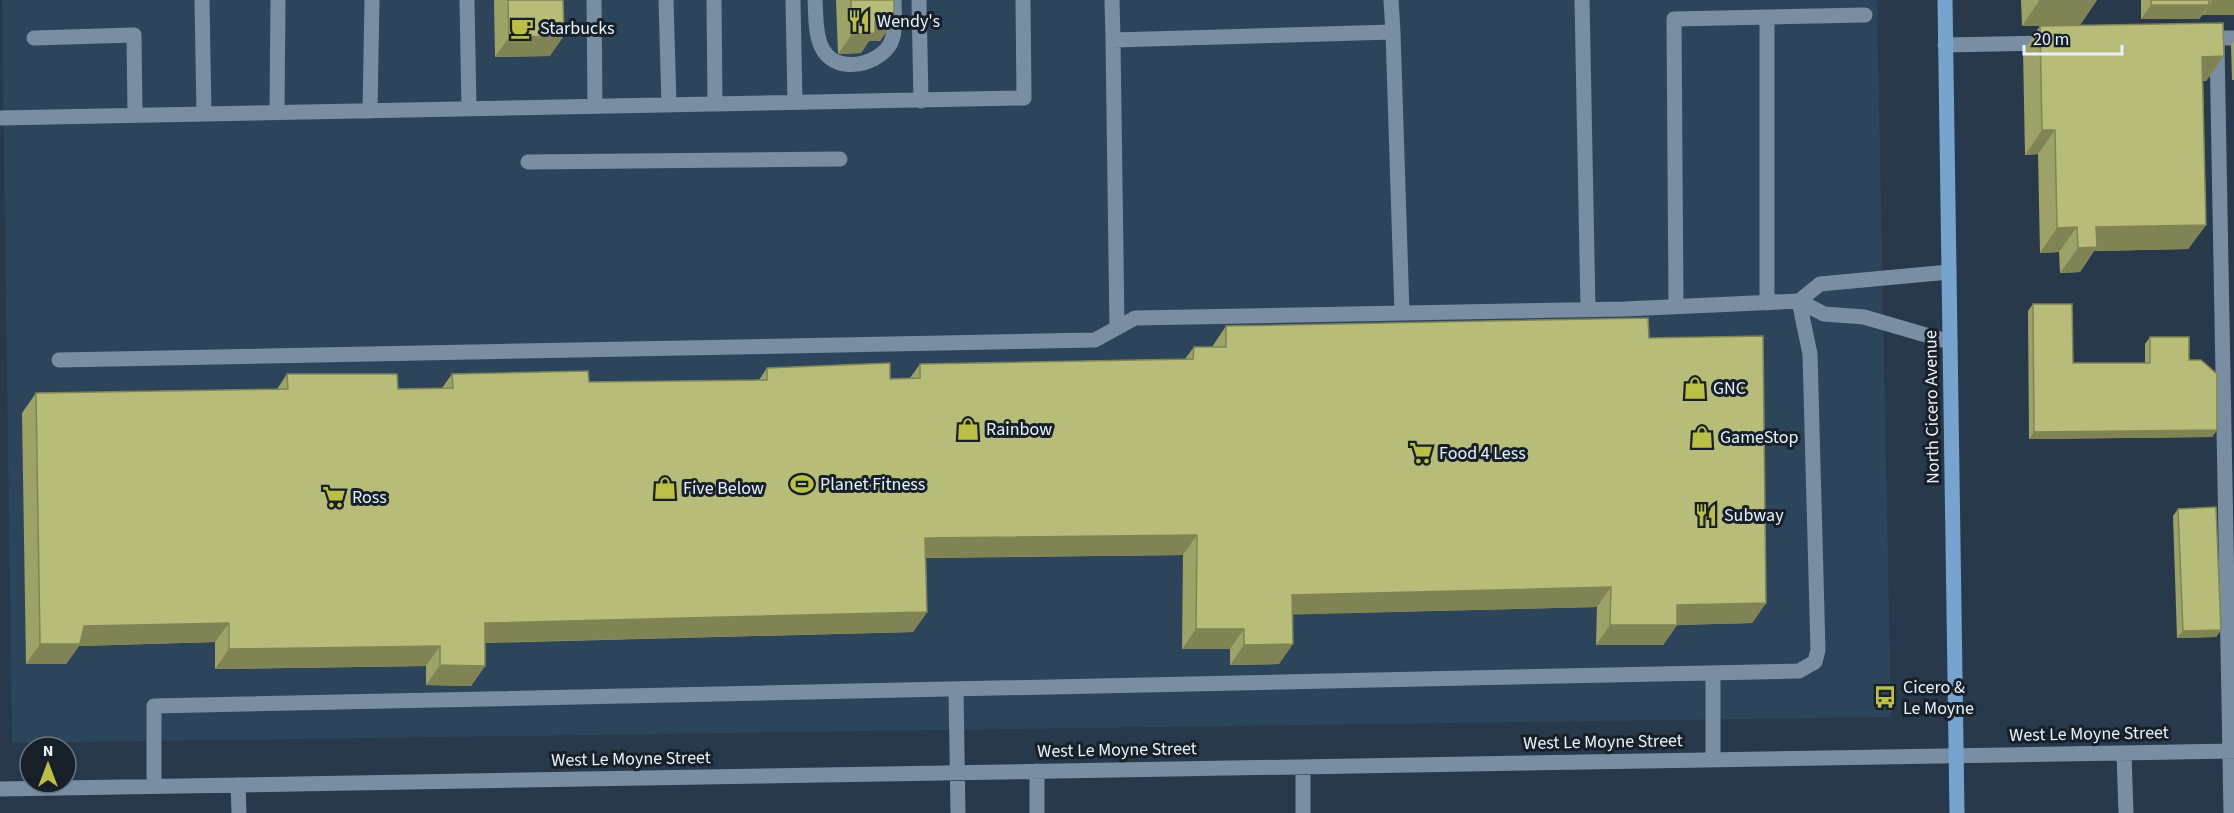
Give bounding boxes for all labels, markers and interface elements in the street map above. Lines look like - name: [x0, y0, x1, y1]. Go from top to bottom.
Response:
- restaurant icon: Wendy's: [846, 8, 872, 34]
- place label: Wendy's: [877, 9, 940, 34]
- cafe icon: Starbucks: [509, 15, 535, 41]
- place label: Starbucks: [540, 16, 615, 41]
- scale bar: [2024, 18, 2122, 56]
- text: 20 m: [2033, 27, 2069, 52]
- street label: North Cicero Avenue: [1918, 330, 1946, 484]
- shop icon: GNC: [1682, 375, 1708, 401]
- place label: GNC: [1713, 376, 1746, 401]
- shop icon: Rainbow: [955, 416, 981, 442]
- place label: Rainbow: [986, 417, 1052, 442]
- shop icon: GameStop: [1689, 424, 1715, 450]
- place label: GameStop: [1720, 425, 1798, 450]
- supermarket icon: Food 4 Less: [1408, 440, 1434, 466]
- place label: Food 4 Less: [1439, 441, 1526, 466]
- sports icon: Planet Fitness: [789, 471, 815, 497]
- place label: Planet Fitness: [820, 472, 925, 497]
- shop icon: Five Below: [652, 475, 678, 501]
- place label: Five Below: [683, 476, 764, 501]
- supermarket icon: Ross: [321, 484, 347, 510]
- place label: Ross: [352, 485, 387, 510]
- restaurant icon: Subway: [1693, 502, 1719, 528]
- place label: Subway: [1724, 503, 1784, 528]
- place label: Cicero & Le Moyne: [1903, 675, 1974, 721]
- bus stop icon: Cicero & Le Moyne: [1872, 684, 1898, 710]
- street label: West Le Moyne Street: [2009, 720, 2169, 748]
- street label: West Le Moyne Street: [1523, 728, 1683, 756]
- north arrow: [18, 735, 78, 795]
- street label: West Le Moyne Street: [1037, 736, 1197, 764]
- text: N: [43, 740, 53, 762]
- street label: West Le Moyne Street: [551, 745, 711, 773]

